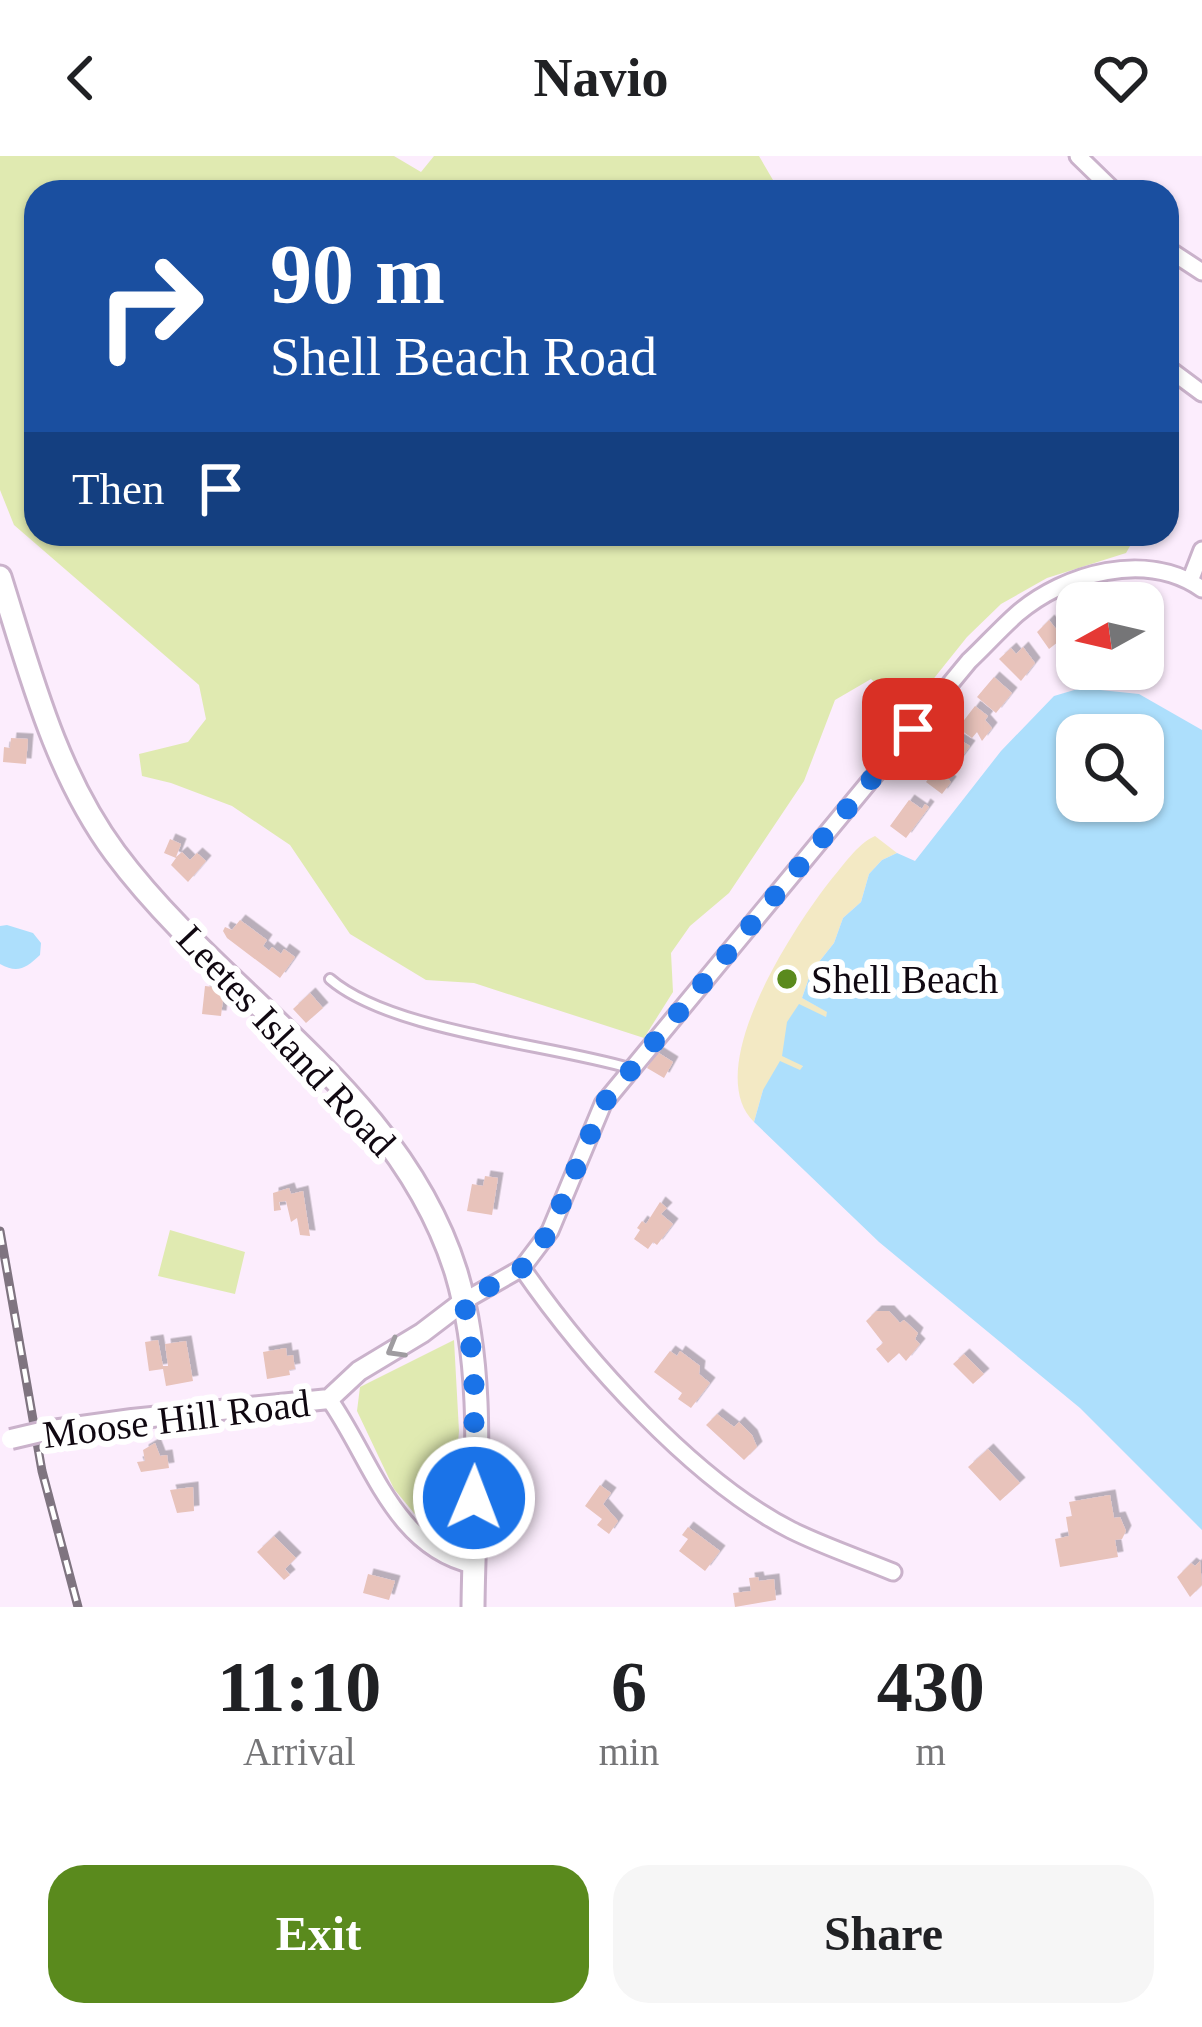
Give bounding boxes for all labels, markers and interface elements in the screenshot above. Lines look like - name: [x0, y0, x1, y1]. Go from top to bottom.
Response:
- icon: back: [48, 45, 114, 111]
- icon: heart: [1088, 45, 1154, 111]
- text: Navio: [534, 48, 669, 108]
- icon: right: [72, 228, 228, 384]
- text: 90 m: [270, 228, 445, 321]
- text: Shell Beach Road: [270, 327, 657, 387]
- icon: arrive: [188, 456, 254, 522]
- text: Then: [72, 464, 164, 514]
- north arrow: [1056, 582, 1164, 690]
- map controls: [1056, 582, 1164, 822]
- pin: [862, 678, 964, 780]
- icon: arrive: [880, 696, 946, 762]
- button: search: [1056, 714, 1164, 822]
- street label: Leetes Island Road: [169, 916, 405, 1165]
- place label: Shell Beach: [811, 958, 998, 1001]
- marker: Shell Beach: [774, 966, 800, 992]
- one-way arrow: [386, 1335, 408, 1358]
- street label: Moose Hill Road: [40, 1381, 312, 1456]
- position arrow: [411, 1435, 537, 1561]
- text: 11:10: [217, 1647, 381, 1727]
- text: 6: [611, 1647, 647, 1727]
- text: 430: [877, 1647, 985, 1727]
- text: Arrival: [243, 1730, 356, 1773]
- text: min: [599, 1730, 659, 1773]
- text: m: [916, 1730, 946, 1773]
- button: Exit: [48, 1865, 589, 2003]
- button: Share: [613, 1865, 1154, 2003]

